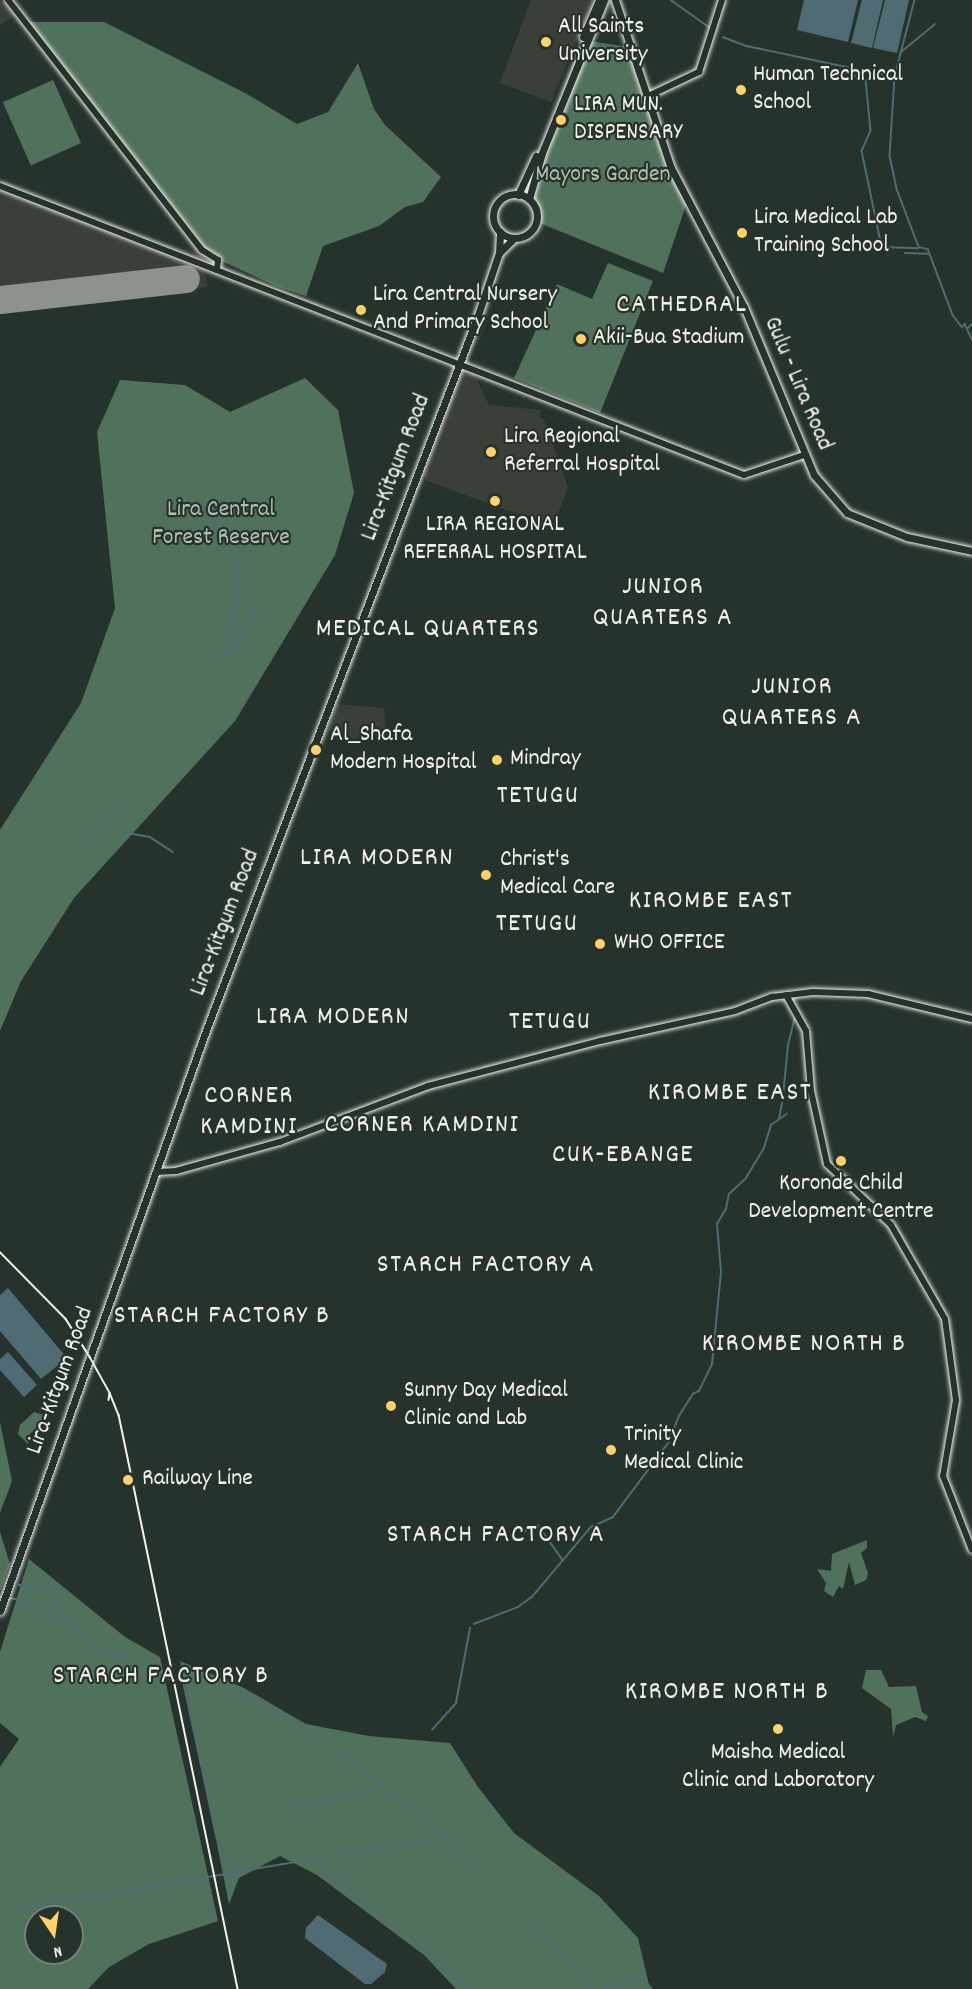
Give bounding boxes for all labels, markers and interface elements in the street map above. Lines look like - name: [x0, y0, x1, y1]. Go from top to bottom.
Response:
- place label: All Saints University: [558, 14, 648, 70]
- marker: All Saints University: [539, 35, 553, 49]
- place label: Human Technical School: [753, 62, 903, 118]
- marker: Human Technical School: [734, 83, 748, 97]
- place label: LIRA MUN. DISPENSARY: [574, 92, 682, 148]
- marker: LIRA MUN. DISPENSARY: [552, 111, 570, 129]
- park label: Mayors Garden: [535, 162, 671, 190]
- place label: Lira Medical Lab Training School: [754, 205, 898, 261]
- marker: Lira Medical Lab Training School: [735, 226, 749, 240]
- place label: Lira Central Nursery And Primary School: [373, 282, 557, 338]
- district label: CATHEDRAL: [616, 290, 748, 322]
- marker: Lira Central Nursery And Primary School: [354, 303, 368, 317]
- street label: Gulu - Lira Road: [756, 313, 838, 455]
- place label: Akii-Bua Stadium: [593, 325, 745, 353]
- marker: Akii-Bua Stadium: [574, 332, 588, 346]
- street label: Lira-Kitgum Road: [356, 391, 438, 545]
- place label: Lira Regional Referral Hospital: [504, 424, 660, 480]
- marker: Lira Regional Referral Hospital: [482, 443, 500, 461]
- marker: LIRA REGIONAL REFERRAL HOSPITAL: [486, 492, 504, 510]
- park label: Lira Central Forest Reserve: [152, 497, 290, 553]
- place label: LIRA REGIONAL REFERRAL HOSPITAL: [403, 512, 587, 568]
- district label: JUNIOR QUARTERS A: [593, 571, 733, 634]
- district label: MEDICAL QUARTERS: [316, 614, 540, 646]
- district label: JUNIOR QUARTERS A: [722, 671, 862, 734]
- place label: Al_Shafa Modern Hospital: [330, 722, 476, 778]
- marker: Al_Shafa Modern Hospital: [307, 741, 325, 759]
- place label: Mindray: [510, 746, 581, 774]
- marker: Mindray: [488, 751, 506, 769]
- district label: TETUGU: [497, 781, 579, 813]
- district label: LIRA MODERN: [300, 843, 454, 875]
- street label: Lira-Kitgum Road: [185, 846, 267, 1000]
- place label: Christ's Medical Care: [500, 847, 615, 903]
- marker: Christ's Medical Care: [477, 866, 495, 884]
- district label: KIROMBE EAST: [629, 886, 793, 918]
- district label: TETUGU: [496, 909, 578, 941]
- place label: WHO OFFICE: [614, 930, 725, 958]
- marker: WHO OFFICE: [591, 935, 609, 953]
- district label: LIRA MODERN: [256, 1002, 410, 1034]
- district label: TETUGU: [509, 1007, 591, 1039]
- district label: KIROMBE EAST: [648, 1078, 812, 1110]
- district label: CORNER KAMDINI: [200, 1080, 298, 1143]
- district label: CORNER KAMDINI: [325, 1110, 519, 1142]
- district label: CUK-EBANGE: [552, 1140, 694, 1172]
- marker: Koronde Child Development Centre: [834, 1154, 848, 1168]
- place label: Koronde Child Development Centre: [748, 1171, 934, 1227]
- district label: STARCH FACTORY A: [377, 1250, 595, 1282]
- district label: STARCH FACTORY B: [114, 1301, 330, 1333]
- street label: Lira-Kitgum Road: [21, 1303, 101, 1459]
- district label: KIROMBE NORTH B: [702, 1329, 906, 1361]
- place label: Sunny Day Medical Clinic and Lab: [404, 1378, 568, 1434]
- marker: Sunny Day Medical Clinic and Lab: [382, 1397, 400, 1415]
- place label: Trinity Medical Clinic: [624, 1422, 743, 1478]
- marker: Trinity Medical Clinic: [602, 1441, 620, 1459]
- place label: Railway Line: [142, 1466, 253, 1494]
- marker: Railway Line: [119, 1471, 137, 1489]
- district label: STARCH FACTORY A: [387, 1520, 605, 1552]
- district label: STARCH FACTORY B: [53, 1661, 269, 1693]
- district label: KIROMBE NORTH B: [625, 1677, 829, 1709]
- marker: Maisha Medical Clinic and Laboratory: [769, 1720, 787, 1738]
- place label: Maisha Medical Clinic and Laboratory: [682, 1740, 874, 1796]
- north arrow: [24, 1905, 84, 1965]
- text: N: [51, 1939, 64, 1963]

